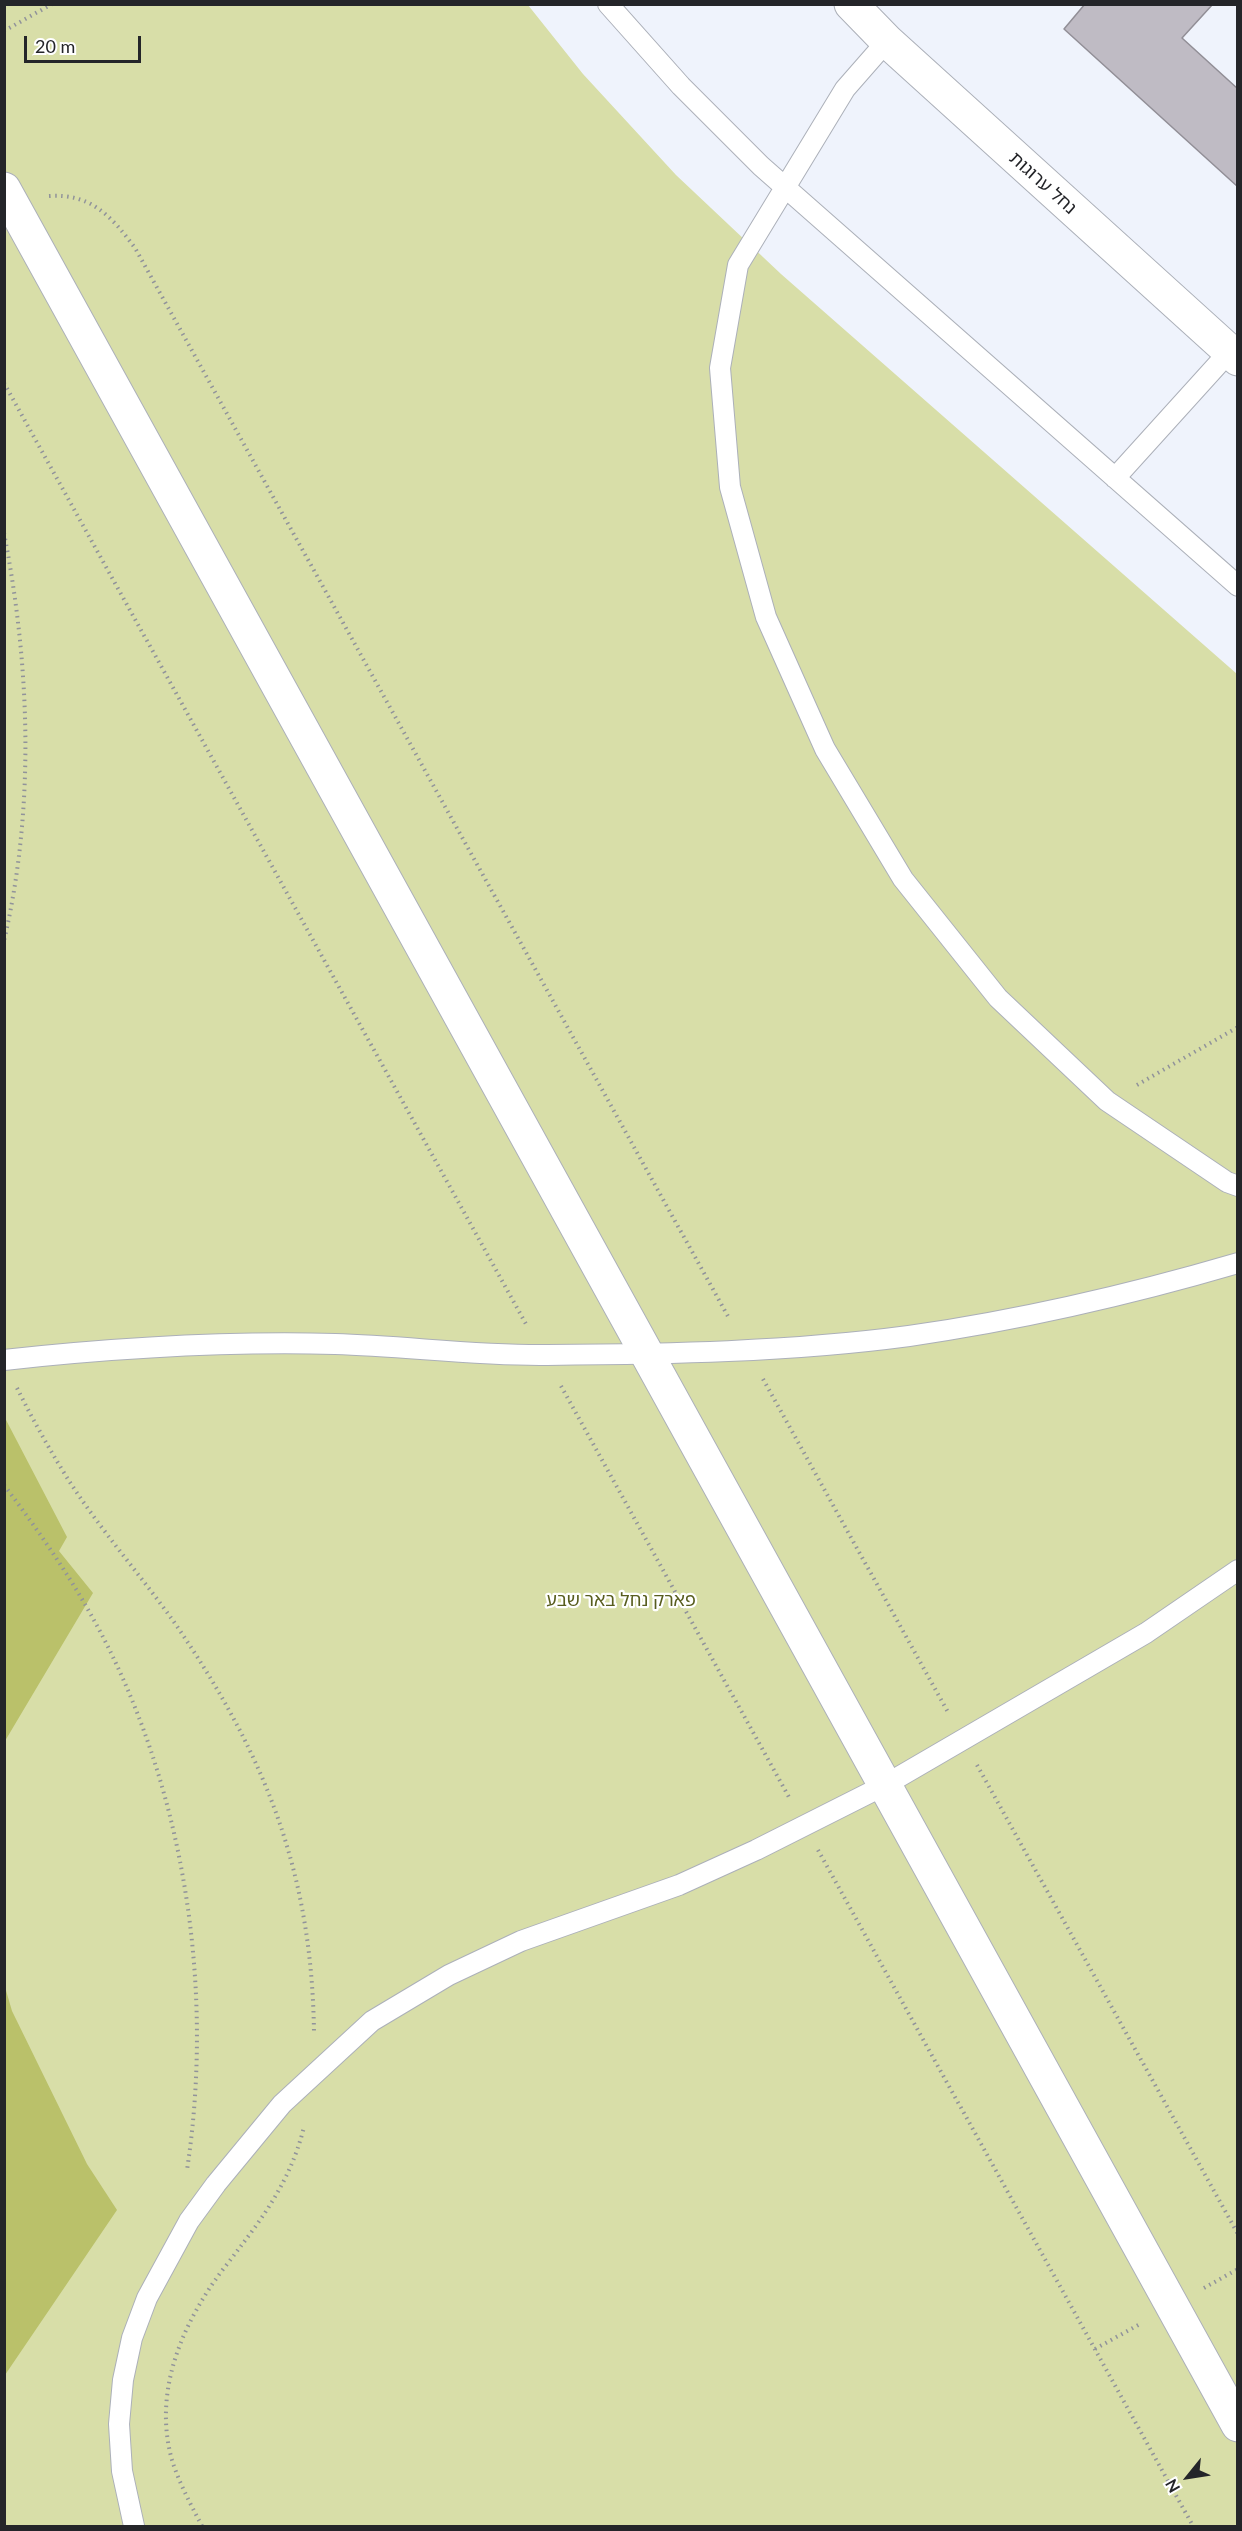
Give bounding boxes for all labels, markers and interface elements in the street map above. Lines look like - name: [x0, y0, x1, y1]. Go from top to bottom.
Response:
- scale bar: [27, 24, 144, 62]
- text: 20 m: [35, 35, 75, 57]
- street label: נחל ערוגות: [1005, 147, 1081, 219]
- park label: פארק נחל באר שבע: [546, 1589, 696, 1611]
- north arrow: [1158, 2447, 1218, 2507]
- text: N: [1161, 2476, 1183, 2496]

